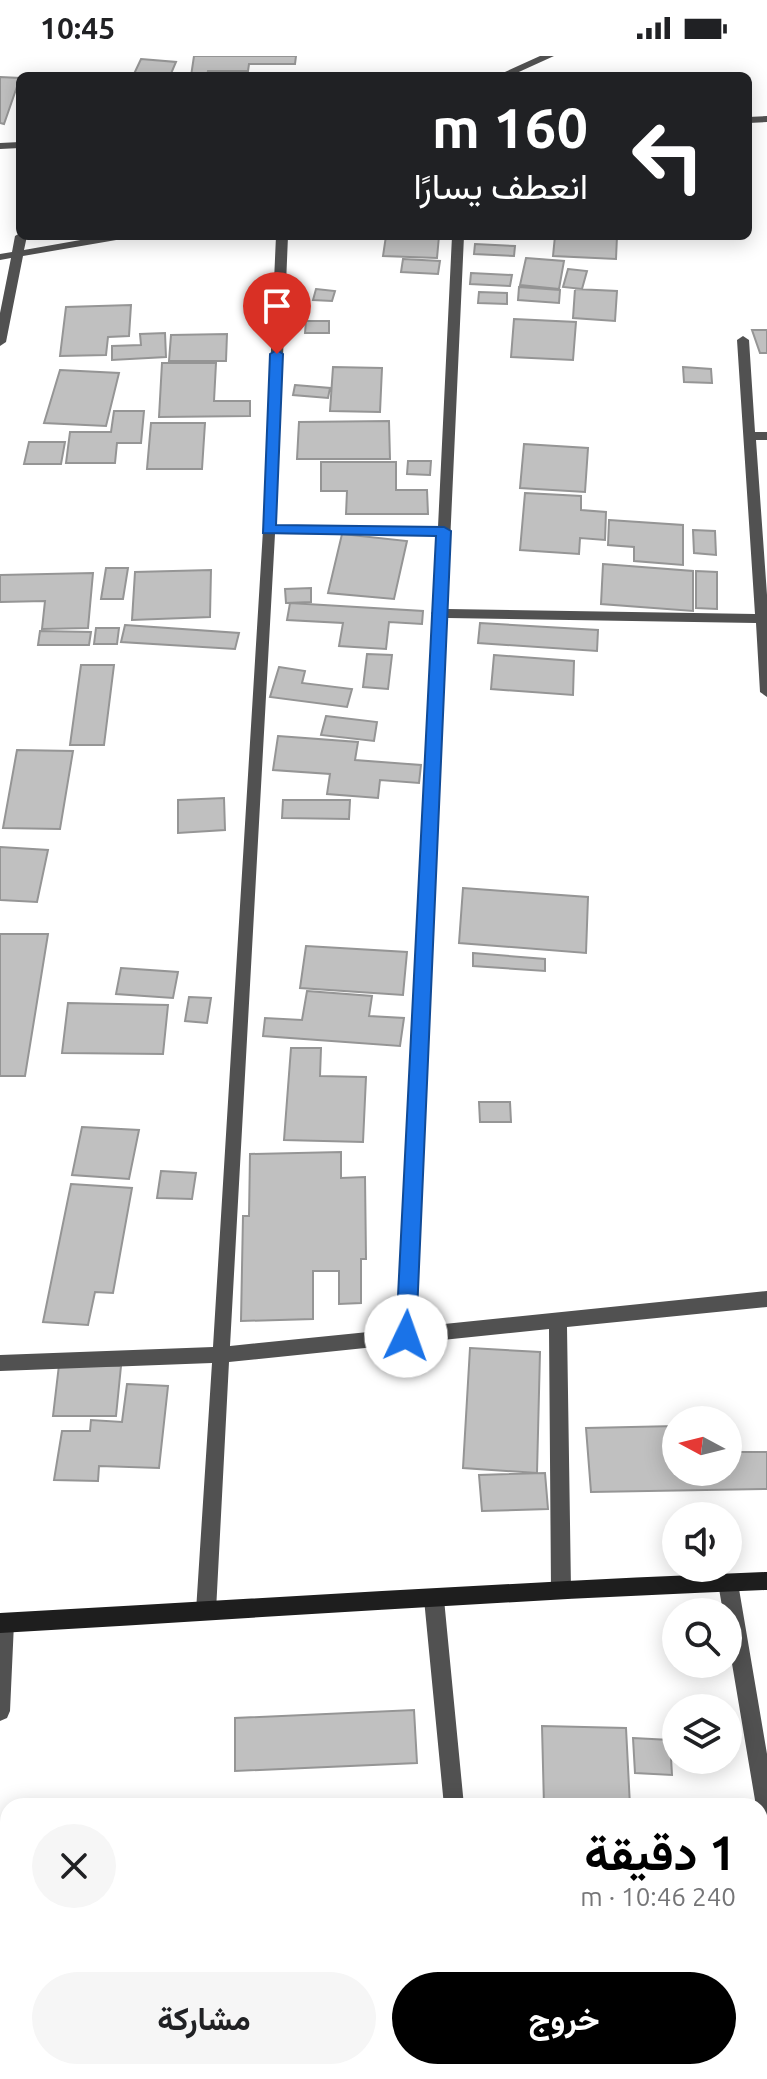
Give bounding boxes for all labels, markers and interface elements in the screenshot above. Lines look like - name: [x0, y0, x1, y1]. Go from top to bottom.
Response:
- text: 10:45: [40, 11, 115, 45]
- text: 160 m: [432, 96, 588, 159]
- icon: left: [616, 104, 720, 208]
- text: انعطف يسارًا: [414, 165, 588, 206]
- pin: [243, 272, 311, 354]
- icon: arrive: [255, 284, 299, 328]
- position arrow: [364, 1294, 448, 1378]
- north arrow: [662, 1406, 742, 1486]
- map controls: [662, 1406, 742, 1774]
- button: sound: [662, 1502, 742, 1582]
- button: search: [662, 1598, 742, 1678]
- button: layers: [662, 1694, 742, 1774]
- button: close: [32, 1824, 116, 1908]
- text: 1 دقيقة: [584, 1825, 736, 1879]
- text: 240 m · 10:46: [580, 1882, 736, 1911]
- button: مشاركة: [32, 1972, 376, 2064]
- button: خروج: [392, 1972, 736, 2064]

